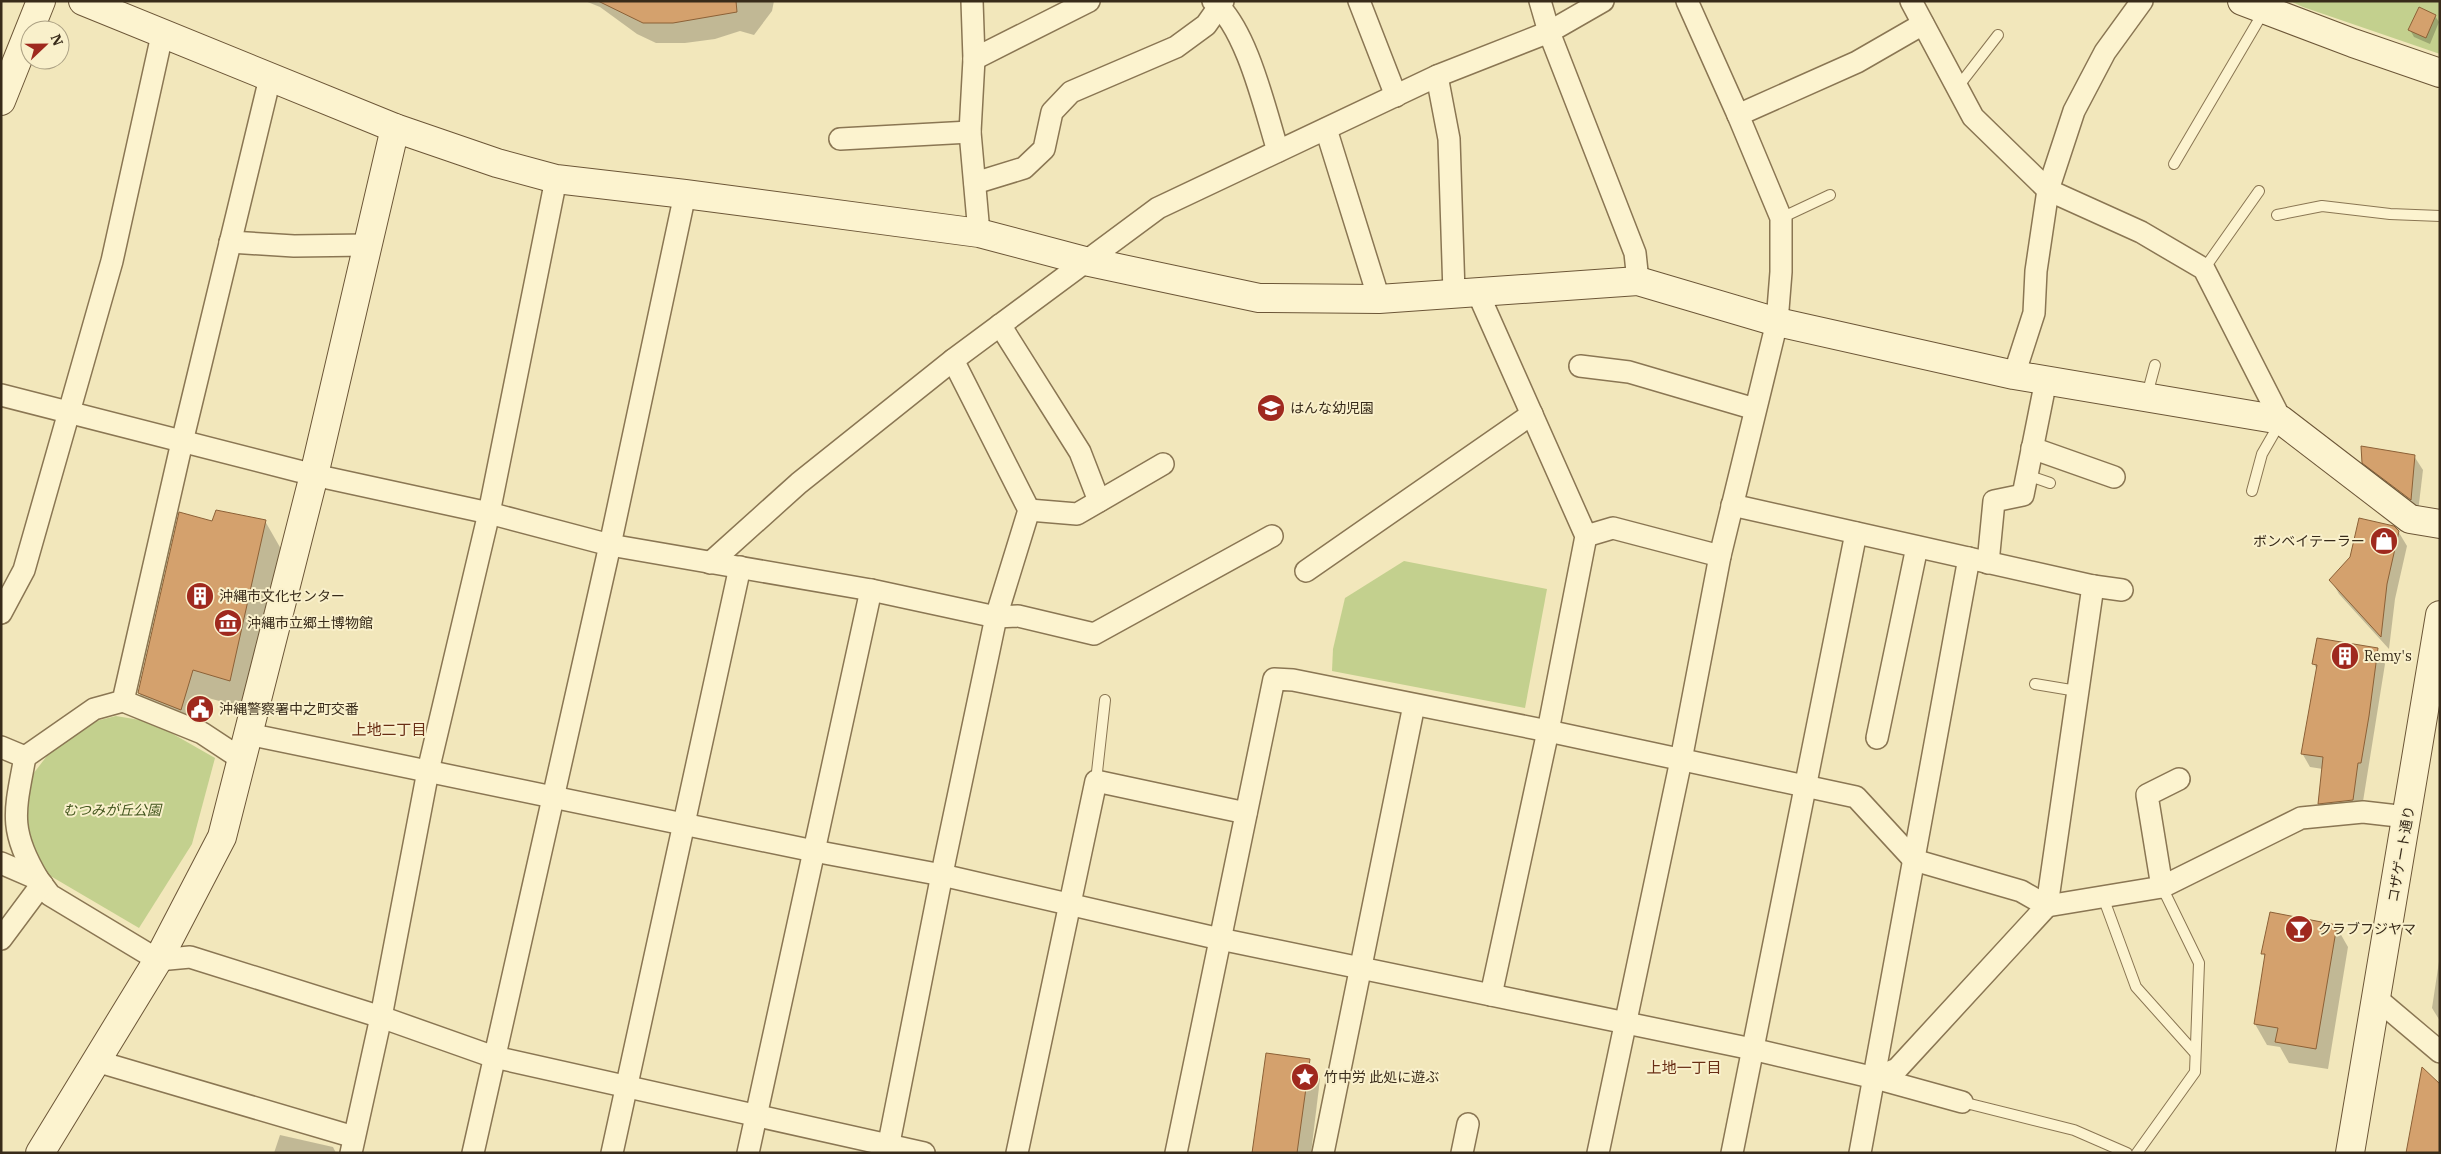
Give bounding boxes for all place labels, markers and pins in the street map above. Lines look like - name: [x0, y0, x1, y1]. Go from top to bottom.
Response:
- school or university icon: はんな幼児園: [1256, 393, 1286, 423]
- place label: はんな幼児園: [1290, 399, 1374, 417]
- shop icon: ボンベイテーラー: [2369, 526, 2399, 556]
- place label: ボンベイテーラー: [2253, 532, 2365, 550]
- building icon: 沖縄市文化センター: [185, 581, 215, 611]
- place label: 沖縄市文化センター: [219, 587, 345, 605]
- museum icon: 沖縄市立郷土博物館: [213, 608, 243, 638]
- place label: 沖縄市立郷土博物館: [247, 614, 373, 632]
- building icon: Remy's: [2330, 641, 2360, 671]
- place label: Remy's: [2364, 647, 2412, 665]
- public building icon: 沖縄警察署中之町交番: [185, 694, 215, 724]
- place label: 沖縄警察署中之町交番: [219, 700, 359, 718]
- bar icon: クラブフジヤマ: [2284, 914, 2314, 944]
- place label: クラブフジヤマ: [2318, 920, 2416, 938]
- place icon: 竹中労 此処に遊ぶ: [1290, 1062, 1320, 1092]
- place label: 竹中労 此処に遊ぶ: [1324, 1068, 1439, 1086]

